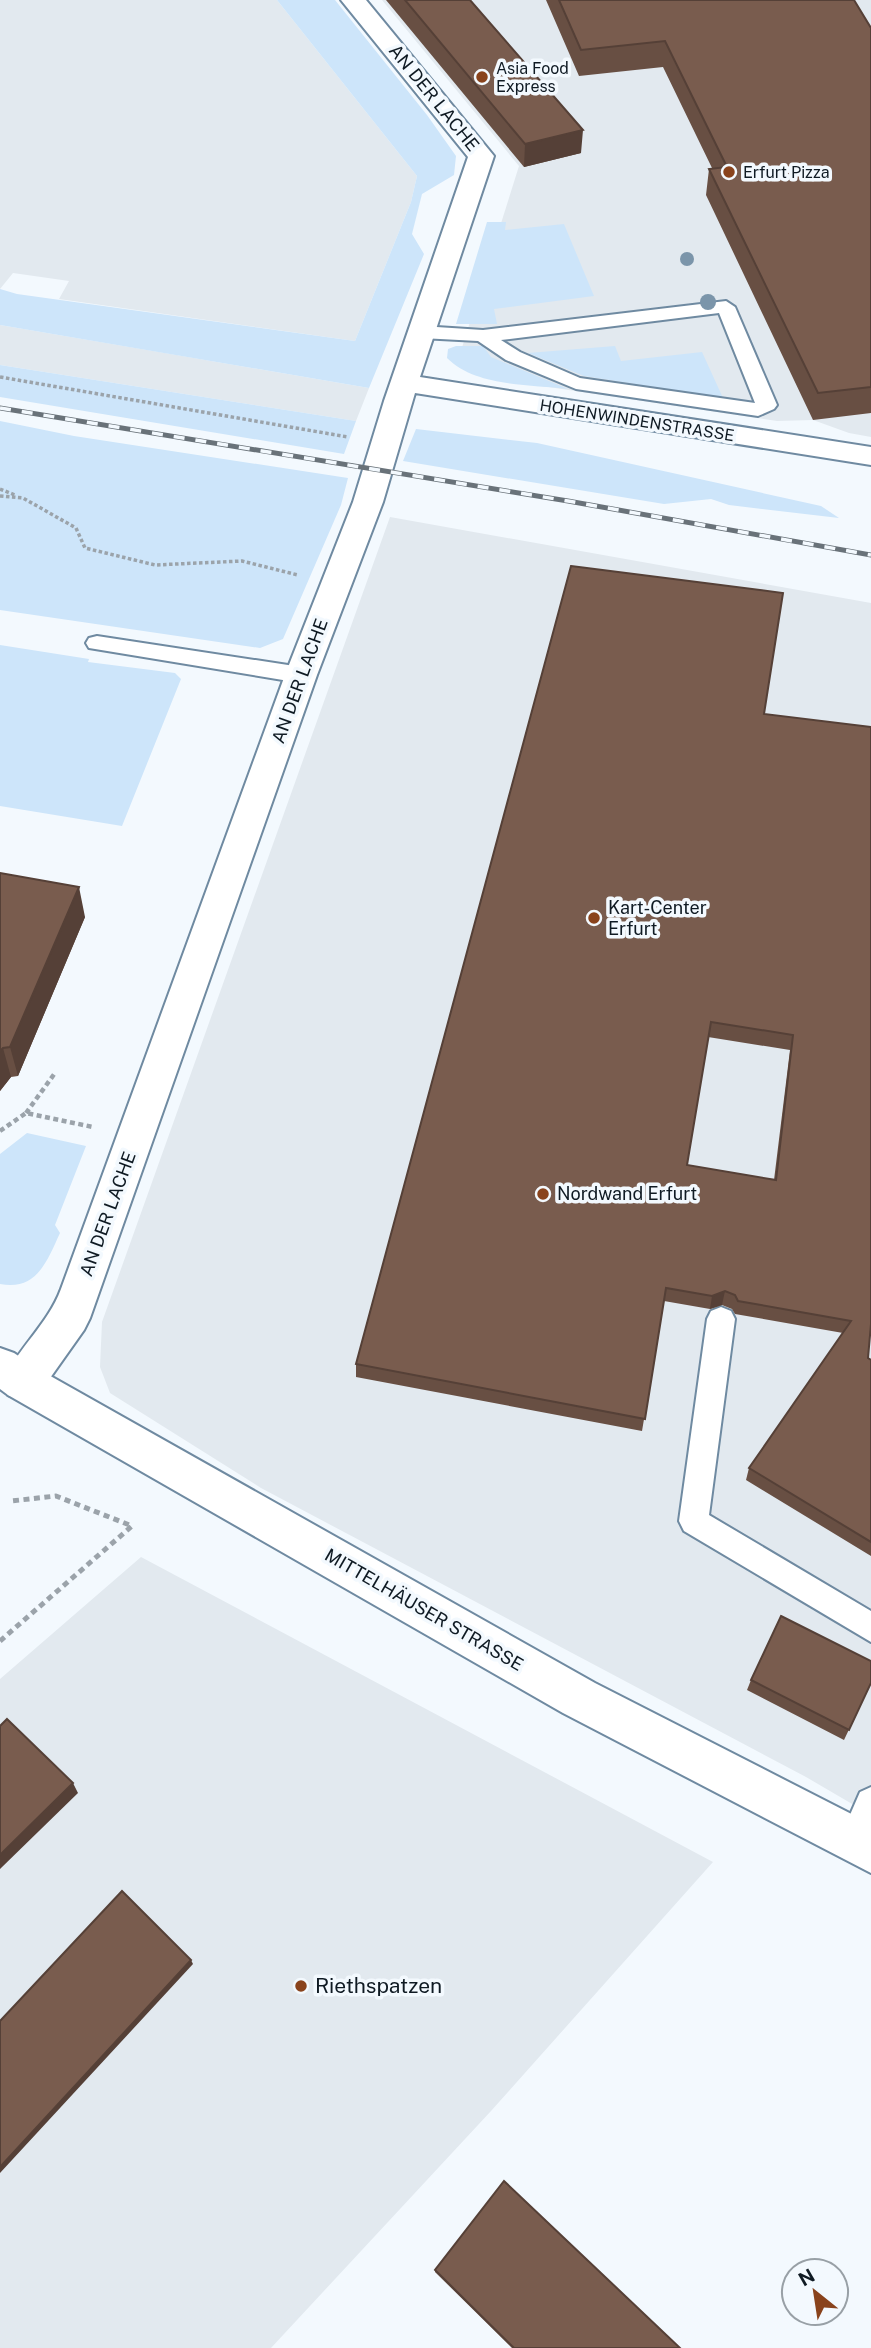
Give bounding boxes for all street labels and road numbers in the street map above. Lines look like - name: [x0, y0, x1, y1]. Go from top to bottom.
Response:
- street label: AN DER LACHE: [385, 40, 484, 155]
- street label: HOHENWINDENSTRASSE: [538, 396, 736, 445]
- street label: AN DER LACHE: [267, 616, 332, 746]
- street label: AN DER LACHE: [75, 1149, 140, 1279]
- street label: MITTELHÄUSER STRASSE: [321, 1543, 528, 1675]

